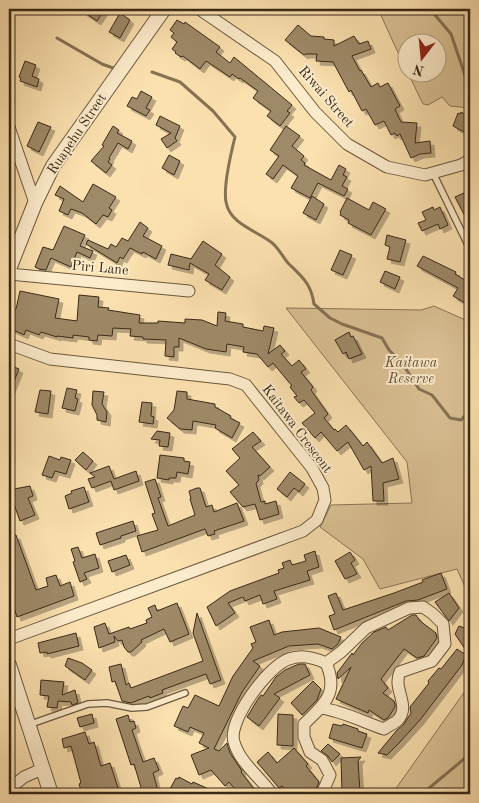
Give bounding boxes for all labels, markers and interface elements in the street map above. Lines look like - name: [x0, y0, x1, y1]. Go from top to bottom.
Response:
- north arrow: [396, 32, 446, 82]
- text: N: [411, 61, 426, 78]
- street label: Riwai Street: [296, 64, 356, 130]
- street label: Ruapehu Street: [45, 91, 109, 177]
- street label: Piri Lane: [71, 259, 129, 277]
- park label: Kaitawa Reserve: [384, 356, 438, 386]
- street label: Kaitawa Crescent: [259, 382, 335, 476]

